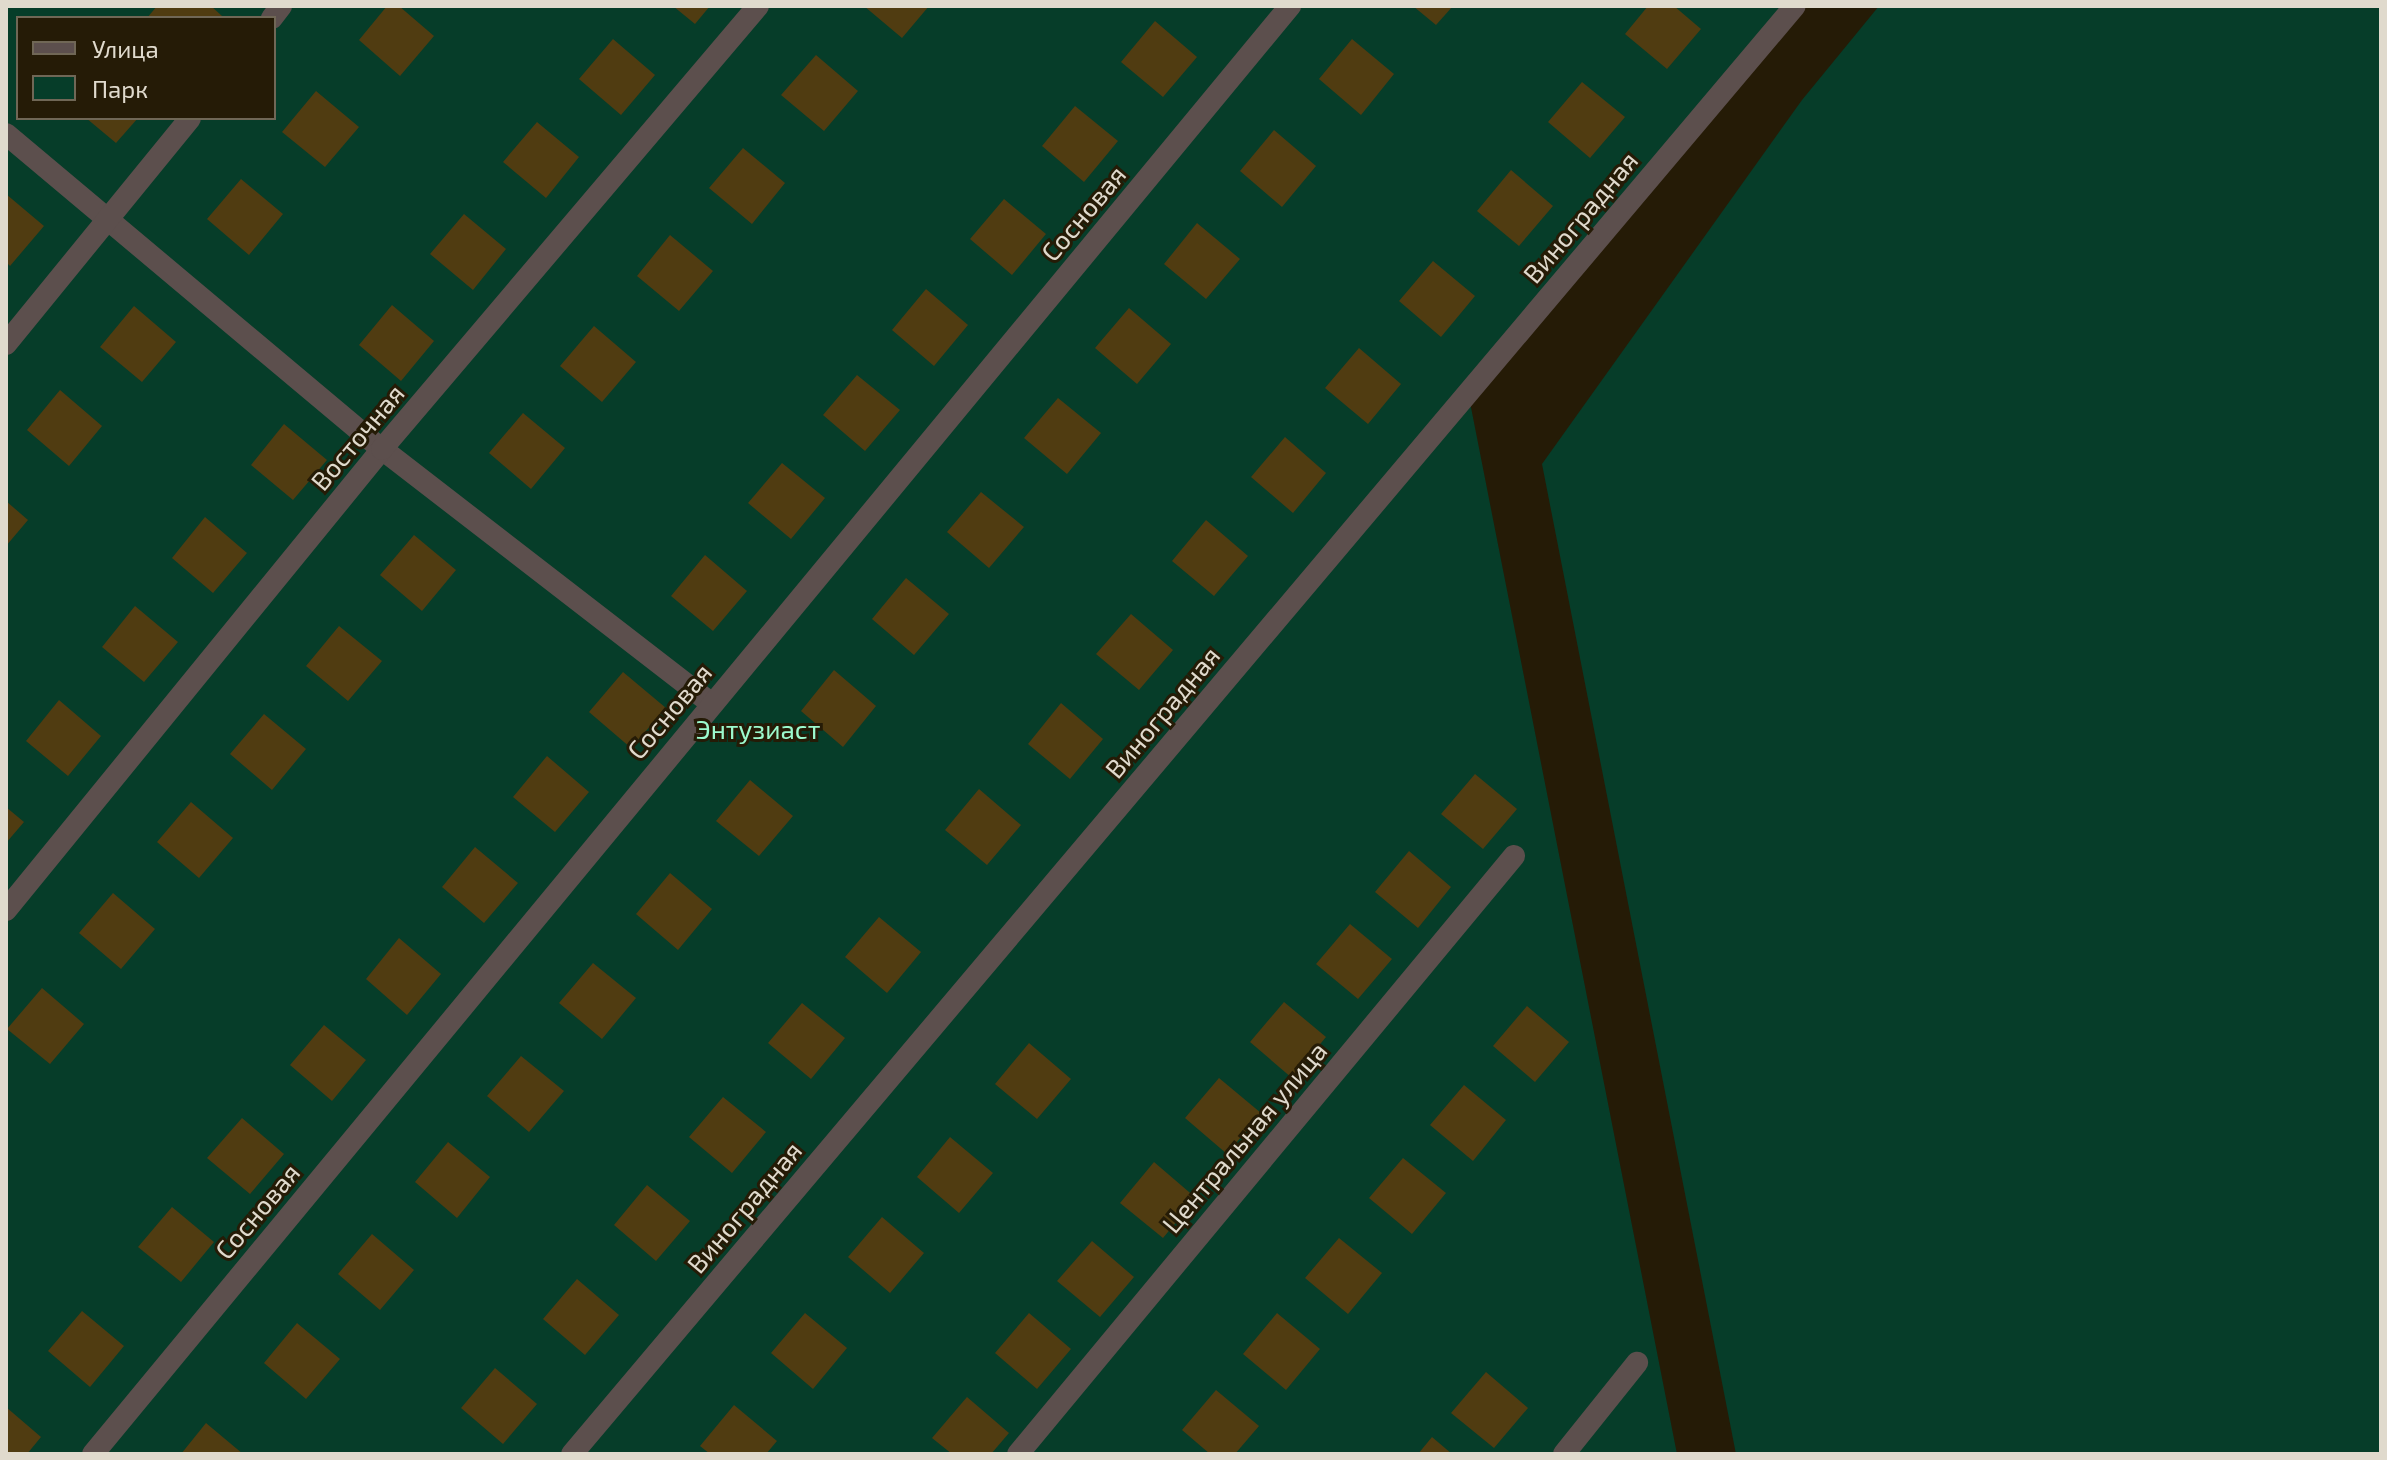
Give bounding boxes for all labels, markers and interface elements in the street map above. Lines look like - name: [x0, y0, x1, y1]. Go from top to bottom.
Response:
- legend: [16, 16, 276, 120]
- text: Улица: [92, 34, 159, 63]
- text: Парк: [92, 74, 148, 103]
- street label: Виноградная: [1516, 145, 1644, 289]
- street label: Сосновая: [1034, 159, 1132, 267]
- street label: Восточная: [304, 378, 410, 496]
- street label: Виноградная: [1098, 640, 1226, 784]
- street label: Сосновая: [620, 657, 718, 765]
- park label: Энтузиаст: [696, 713, 820, 745]
- street label: Центральная улица: [1155, 1035, 1333, 1239]
- street label: Виноградная: [680, 1135, 808, 1279]
- street label: Сосновая: [208, 1157, 306, 1265]

